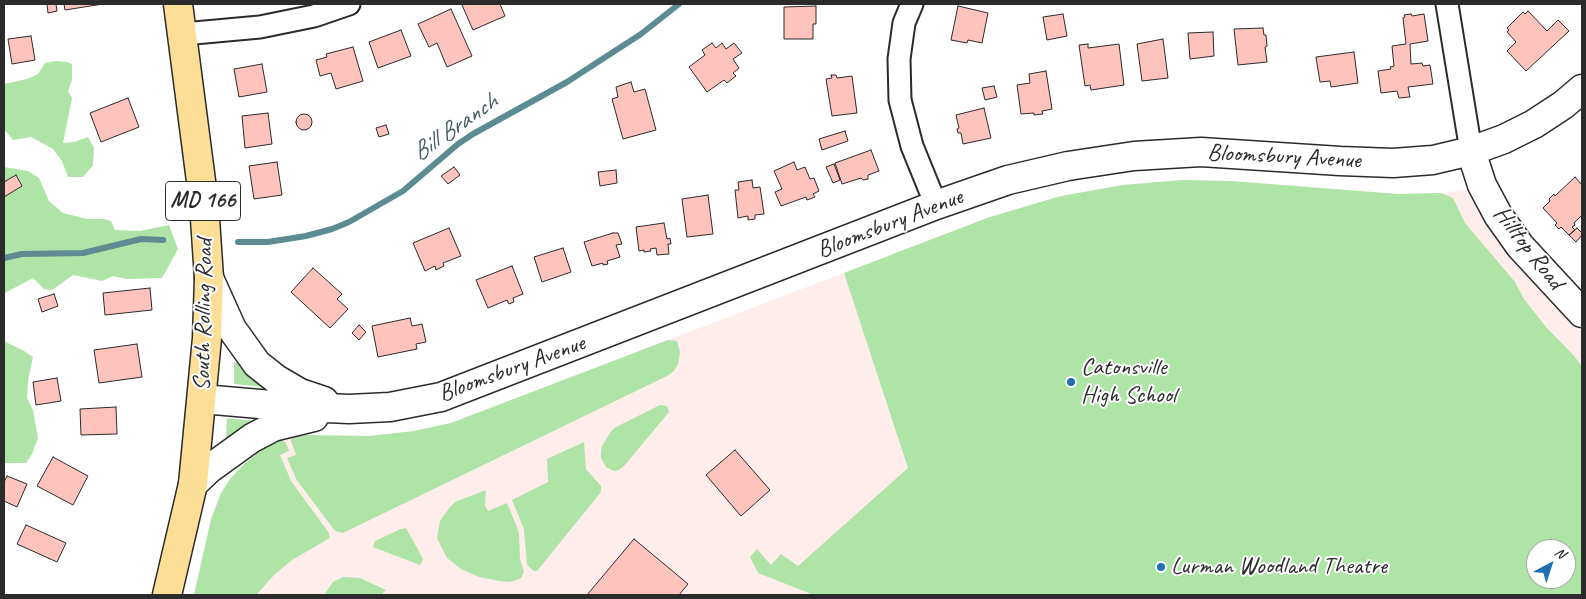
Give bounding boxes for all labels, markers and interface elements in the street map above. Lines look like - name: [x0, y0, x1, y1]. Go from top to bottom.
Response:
- water label: Bill Branch: [407, 88, 503, 168]
- street label: Bloomsbury Avenue: [1207, 139, 1361, 175]
- road number: MD 166: [166, 182, 240, 220]
- street label: Bloomsbury Avenue: [813, 183, 967, 265]
- street label: Hilltop Road: [1487, 201, 1569, 295]
- street label: South Rolling Road: [188, 239, 220, 391]
- street label: Bloomsbury Avenue: [435, 329, 589, 409]
- place label: Catonsville High School: [1081, 354, 1176, 410]
- marker: Catonsville High School: [1065, 376, 1077, 388]
- north arrow: [1526, 539, 1576, 589]
- text: N: [1552, 544, 1569, 562]
- place label: Lurman Woodland Theatre: [1171, 553, 1387, 581]
- marker: Lurman Woodland Theatre: [1155, 561, 1167, 573]

